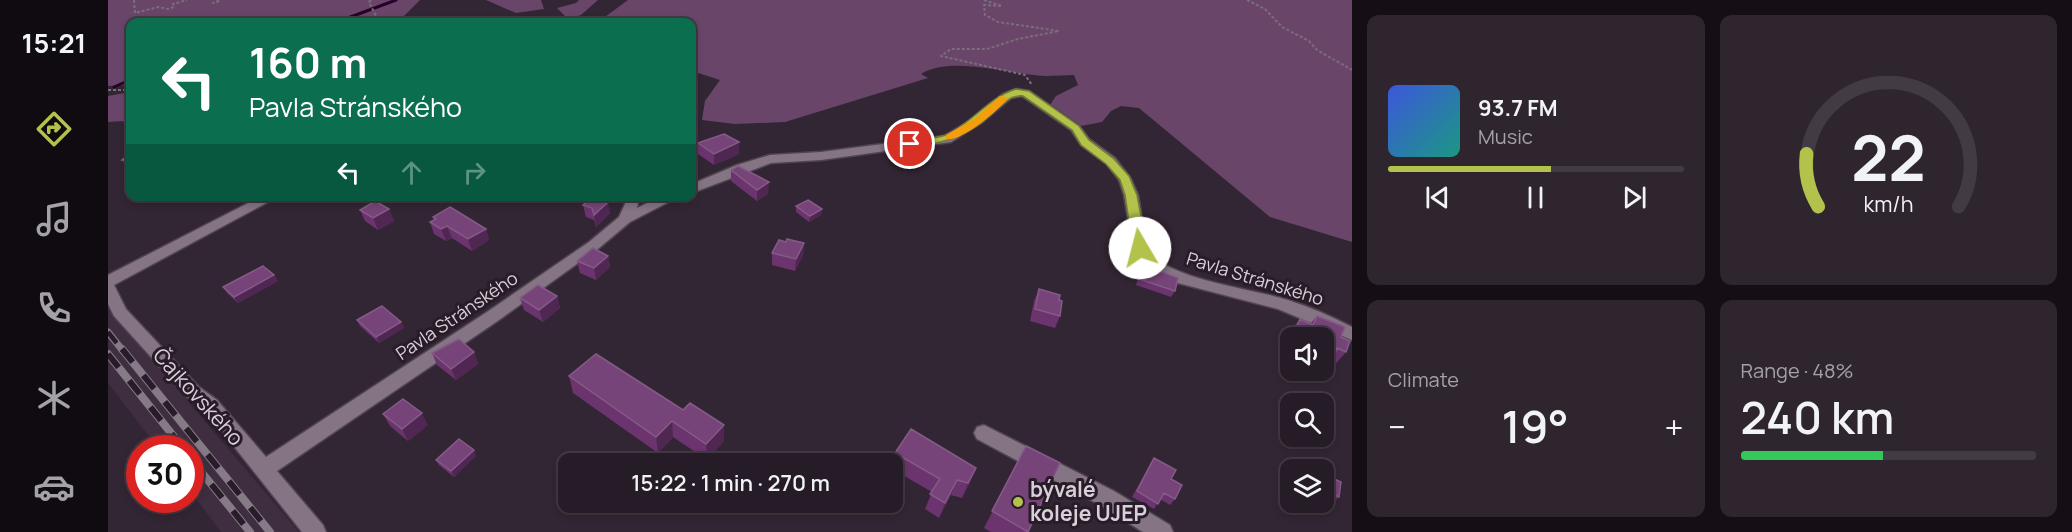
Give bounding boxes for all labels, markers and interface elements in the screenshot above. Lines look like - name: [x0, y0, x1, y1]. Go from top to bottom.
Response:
- text: 15:21: [22, 24, 86, 61]
- text: 160 m: [249, 33, 367, 91]
- icon: left: [150, 42, 228, 120]
- text: Pavla Stránského: [249, 88, 462, 125]
- text: 93.7 FM: [1478, 93, 1558, 123]
- icon: directions: [33, 108, 75, 150]
- text: 22: [1851, 114, 1925, 200]
- pin: [884, 118, 935, 169]
- text: Music: [1478, 123, 1533, 150]
- icon: arrive: [893, 127, 926, 160]
- icon: left: [332, 156, 365, 189]
- icon: ahead: [395, 156, 428, 189]
- icon: right: [458, 156, 491, 189]
- icon: previous: [1421, 181, 1454, 214]
- icon: pause: [1519, 181, 1552, 214]
- icon: next: [1618, 181, 1651, 214]
- text: km/h: [1863, 189, 1913, 218]
- icon: music: [33, 198, 75, 240]
- position arrow: [1108, 216, 1172, 280]
- street label: Pavla Stránského: [1184, 246, 1327, 310]
- street label: Pavla Stránského: [391, 266, 522, 365]
- icon: phone: [33, 287, 75, 329]
- map controls: [1280, 327, 1334, 513]
- button: sound: [1280, 327, 1334, 381]
- street label: Čajkovského: [147, 341, 250, 451]
- text: Range · 48%: [1741, 357, 1854, 384]
- text: Climate: [1388, 366, 1459, 393]
- icon: climate: [33, 377, 75, 419]
- text: 240 km: [1741, 386, 1894, 448]
- button: search: [1280, 393, 1334, 447]
- text: 19°: [1502, 395, 1569, 457]
- text: −: [1388, 404, 1406, 449]
- text: +: [1664, 404, 1683, 449]
- speed limit sign: 30: [126, 435, 204, 513]
- button: layers: [1280, 459, 1334, 513]
- icon: car: [33, 466, 75, 508]
- text: 15:22 · 1 min · 270 m: [631, 468, 830, 498]
- place label: bývalé koleje UJEP: [1030, 475, 1147, 527]
- marker: bývalé koleje UJEP: [1011, 495, 1025, 509]

